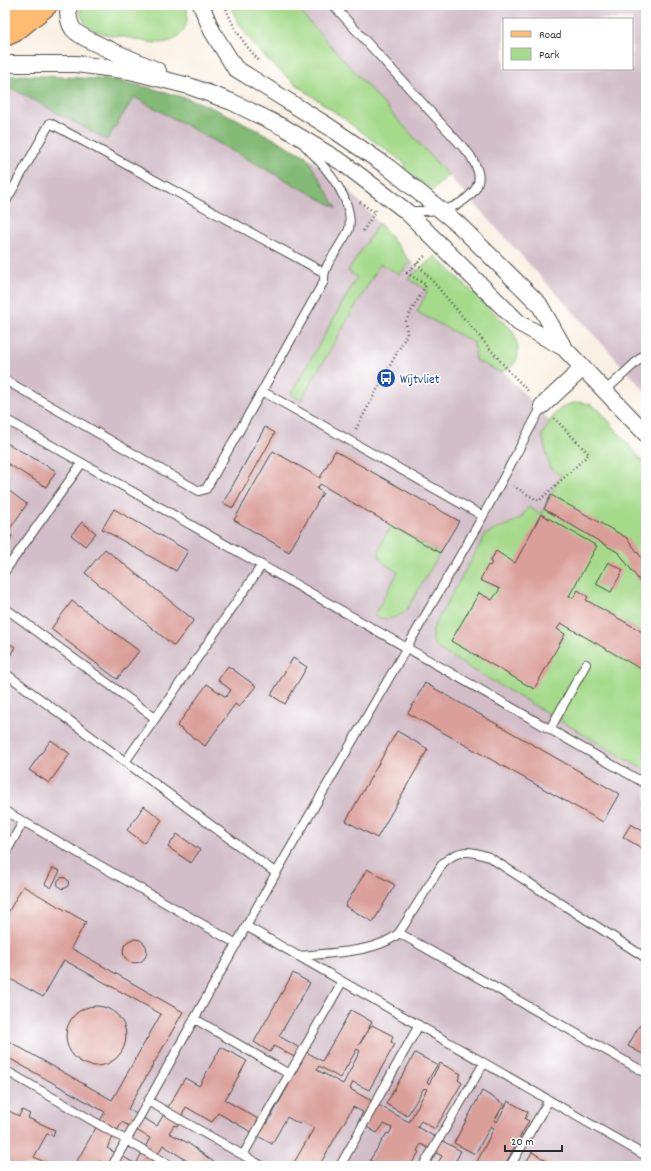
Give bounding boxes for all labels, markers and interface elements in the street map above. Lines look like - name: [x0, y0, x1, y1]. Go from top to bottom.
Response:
- legend: [503, 18, 633, 70]
- text: Road: [539, 27, 561, 44]
- text: Park: [539, 47, 560, 64]
- bus stop icon: Wijtvliet: [375, 367, 397, 389]
- place label: Wijtvliet: [400, 371, 440, 390]
- scale bar: [505, 1127, 562, 1153]
- text: 20 m: [511, 1134, 534, 1151]

